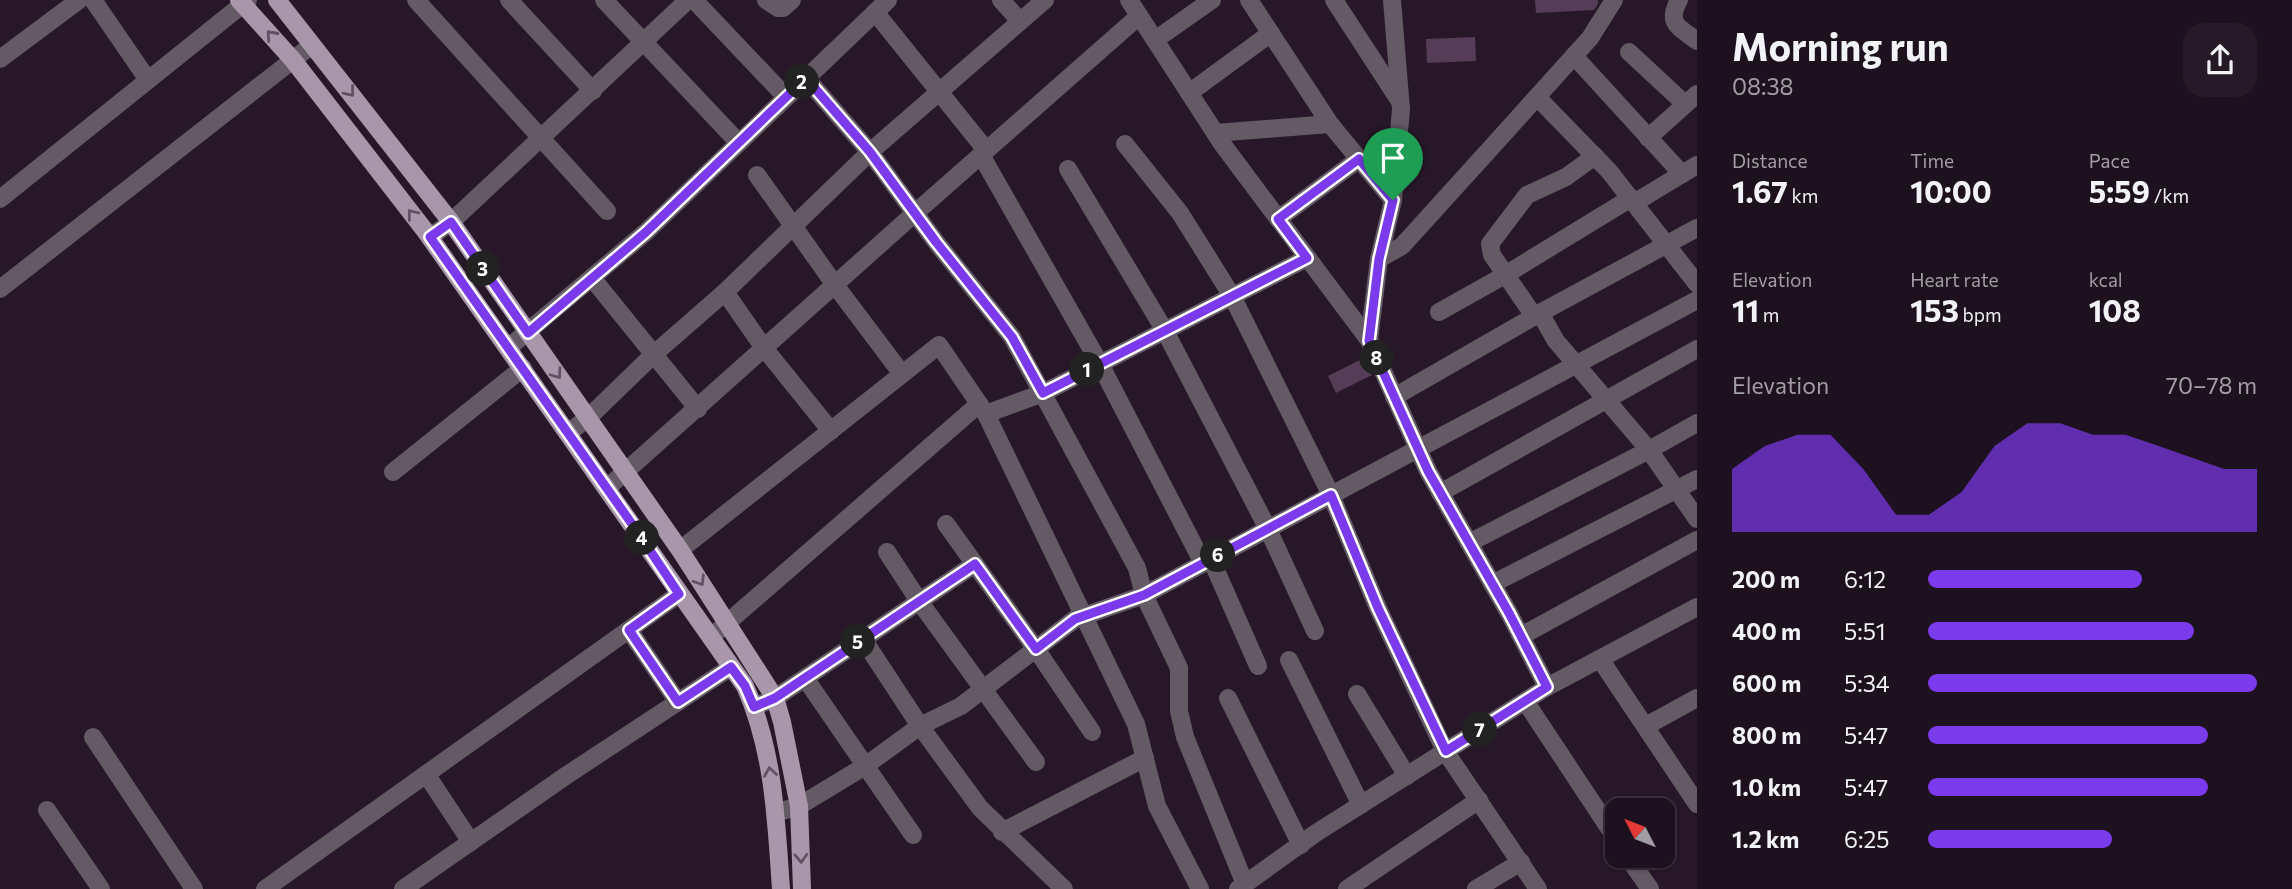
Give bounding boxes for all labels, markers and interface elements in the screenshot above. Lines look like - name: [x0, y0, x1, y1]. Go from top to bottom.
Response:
- text: Morning run: [1732, 22, 1949, 69]
- button: share: [2183, 23, 2257, 97]
- one-way arrow: [267, 30, 279, 43]
- pin: 2: [784, 64, 820, 100]
- text: 2: [796, 70, 807, 93]
- text: 08:38: [1732, 72, 1793, 100]
- one-way arrow: [342, 83, 354, 96]
- pin: [1363, 128, 1423, 200]
- icon: arrive: [1374, 139, 1412, 177]
- text: Distance: [1732, 149, 1808, 172]
- text: Time: [1910, 149, 1954, 172]
- text: Pace: [2089, 149, 2130, 172]
- text: 1.67: [1732, 172, 1788, 209]
- text: 10:00: [1910, 172, 1992, 209]
- text: 5:59: [2089, 172, 2150, 209]
- text: km: [1788, 184, 1818, 207]
- text: /km: [2150, 184, 2189, 207]
- one-way arrow: [408, 209, 421, 221]
- pin: 3: [466, 252, 500, 286]
- text: 3: [477, 257, 488, 280]
- text: Elevation: [1732, 268, 1812, 291]
- text: Heart rate: [1910, 268, 1999, 291]
- text: kcal: [2089, 268, 2123, 291]
- text: 11: [1732, 291, 1759, 328]
- text: 153: [1910, 291, 1959, 328]
- text: 108: [2089, 291, 2141, 328]
- text: m: [1759, 303, 1779, 326]
- text: bpm: [1959, 303, 2002, 326]
- pin: 8: [1360, 340, 1394, 376]
- text: 8: [1371, 346, 1382, 369]
- pin: 1: [1070, 352, 1104, 388]
- text: 1: [1082, 358, 1091, 381]
- one-way arrow: [549, 366, 561, 379]
- text: Elevation: [1732, 371, 1829, 399]
- text: 70–78 m: [2166, 371, 2257, 399]
- pin: 4: [624, 520, 660, 556]
- text: 4: [636, 526, 647, 549]
- pin: 6: [1200, 538, 1236, 572]
- text: 6: [1212, 543, 1223, 566]
- text: 200 m: [1732, 565, 1800, 593]
- text: 6:12: [1844, 565, 1886, 593]
- one-way arrow: [692, 574, 705, 587]
- text: 400 m: [1732, 617, 1801, 645]
- text: 5:51: [1844, 617, 1886, 645]
- pin: 5: [840, 624, 876, 660]
- text: 5: [852, 630, 863, 653]
- text: 600 m: [1732, 669, 1801, 697]
- text: 5:34: [1844, 669, 1890, 697]
- pin: 7: [1462, 712, 1498, 748]
- text: 7: [1474, 718, 1485, 741]
- text: 800 m: [1732, 721, 1801, 749]
- text: 5:47: [1844, 721, 1888, 749]
- one-way arrow: [762, 766, 777, 778]
- text: 1.0 km: [1732, 773, 1801, 801]
- text: 5:47: [1844, 773, 1888, 801]
- north arrow: [1605, 798, 1675, 868]
- map controls: [1605, 798, 1675, 868]
- text: 1.2 km: [1732, 825, 1799, 853]
- text: 6:25: [1844, 825, 1889, 853]
- one-way arrow: [794, 852, 809, 863]

